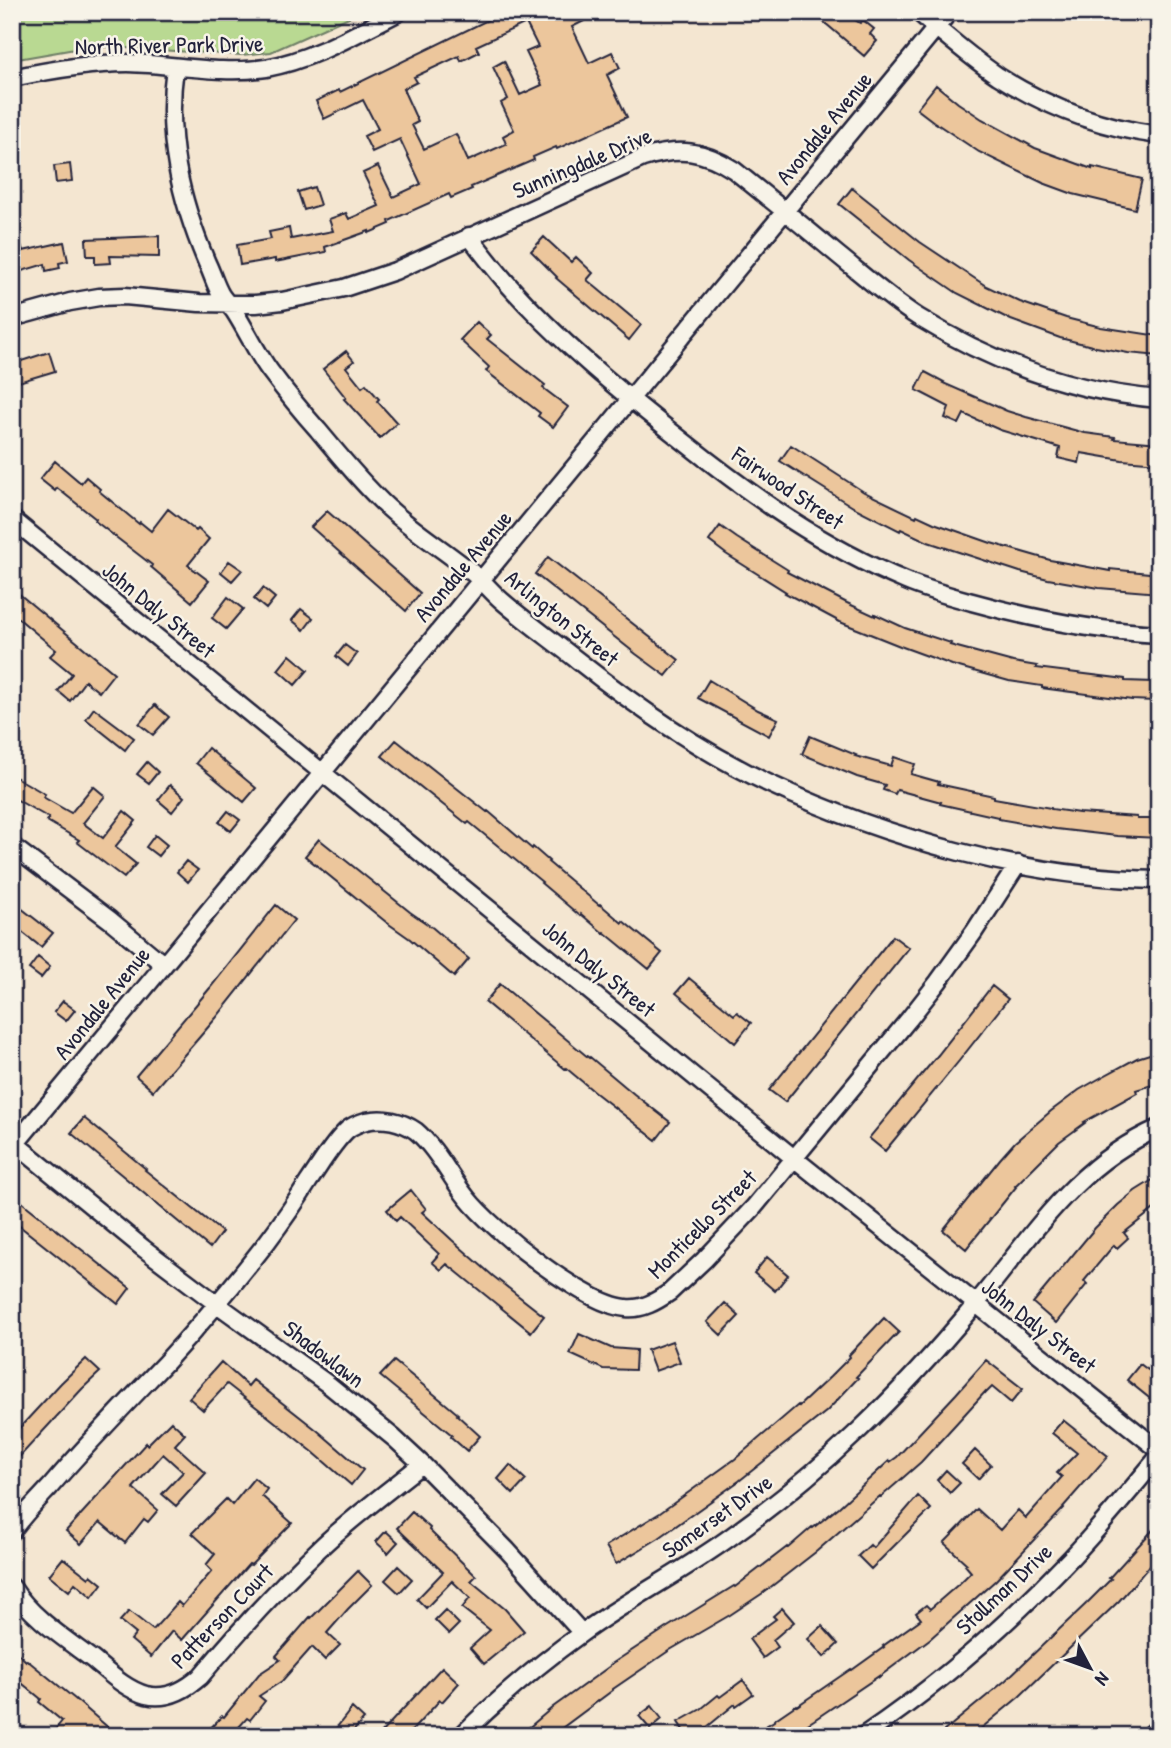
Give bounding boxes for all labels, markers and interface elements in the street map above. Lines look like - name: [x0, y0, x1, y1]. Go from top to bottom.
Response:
- street label: North River Park Drive: [75, 27, 263, 62]
- street label: Avondale Avenue: [768, 65, 879, 191]
- street label: Sunningdale Drive: [508, 119, 656, 206]
- street label: Fairwood Street: [725, 438, 851, 537]
- street label: Avondale Avenue: [407, 503, 519, 628]
- street label: John Daly Street: [96, 554, 223, 666]
- street label: Arlington Street: [499, 562, 627, 674]
- street label: John Daly Street: [536, 913, 663, 1025]
- street label: Avondale Avenue: [46, 940, 157, 1066]
- street label: Monticello Street: [640, 1162, 764, 1285]
- street label: John Daly Street: [975, 1271, 1104, 1381]
- street label: Shadowlawn: [277, 1313, 371, 1394]
- street label: Somerset Drive: [655, 1466, 778, 1565]
- street label: Stollman Drive: [949, 1536, 1059, 1641]
- street label: Patterson Court: [163, 1555, 281, 1675]
- north arrow: [1056, 1632, 1126, 1702]
- text: N: [1090, 1667, 1116, 1691]

